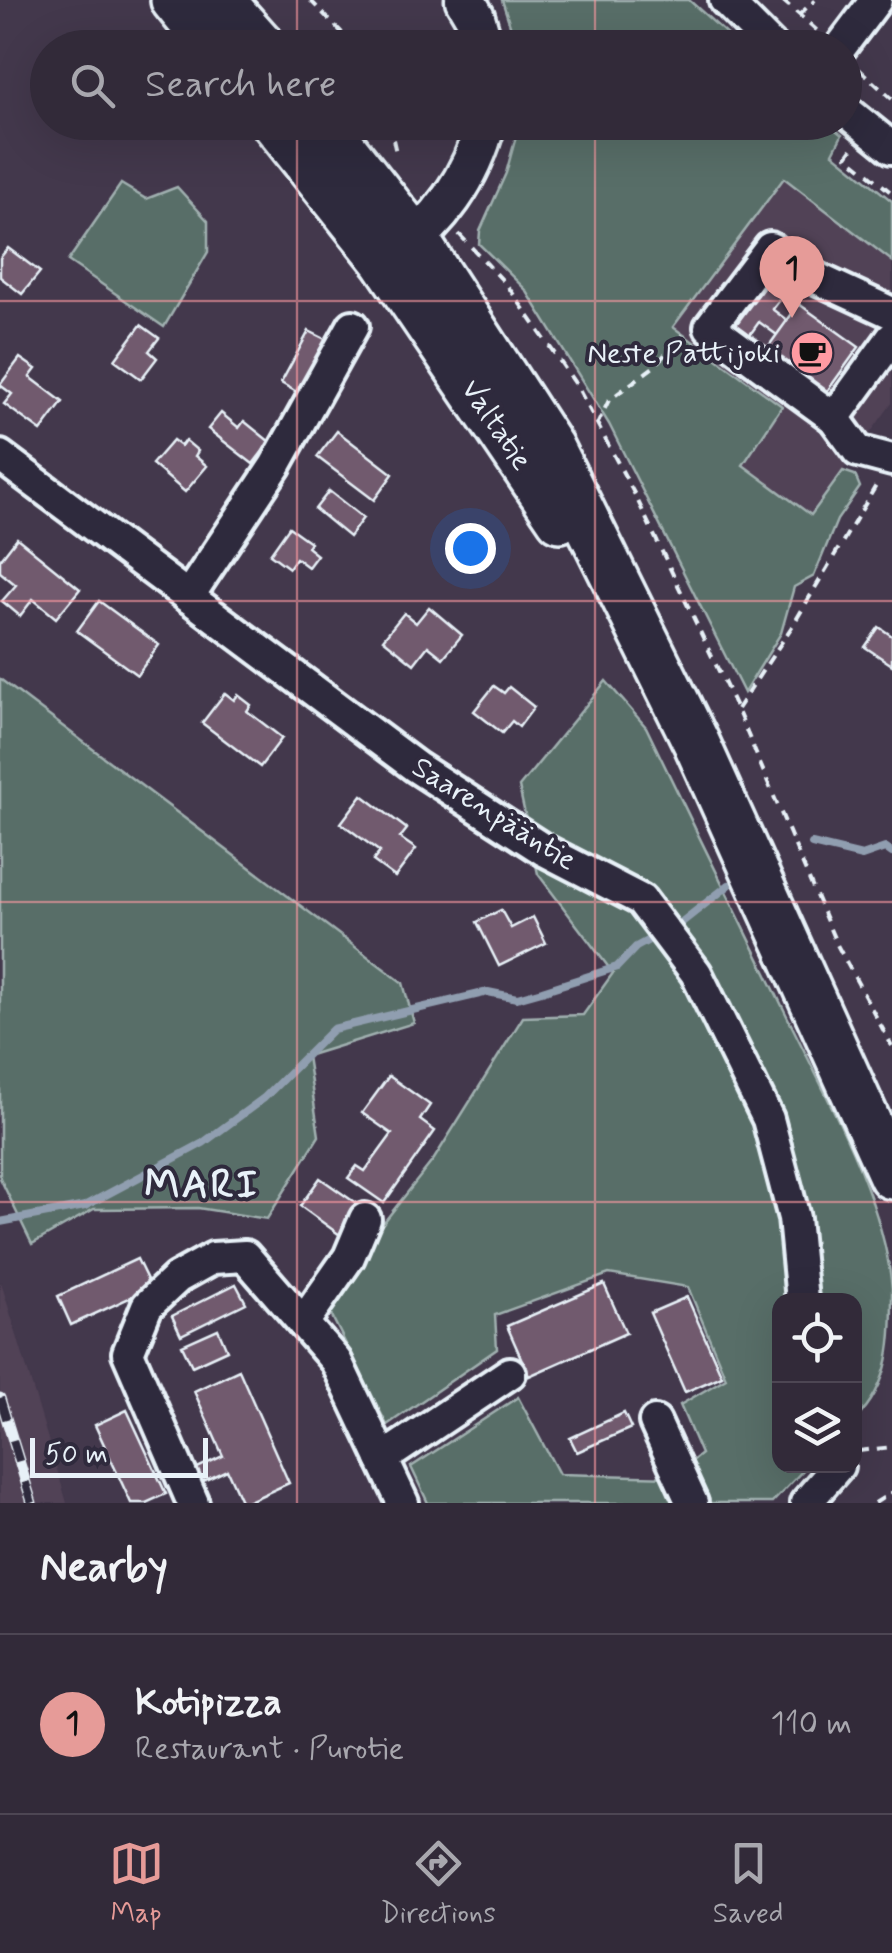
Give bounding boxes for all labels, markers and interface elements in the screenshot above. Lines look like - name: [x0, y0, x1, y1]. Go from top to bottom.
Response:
- search box: [30, 30, 862, 140]
- icon: search: [65, 58, 120, 113]
- text: Search here: [145, 61, 336, 110]
- pin: 1: [760, 236, 824, 318]
- cafe icon: Neste Pattijoki: [789, 330, 835, 376]
- place label: Neste Pattijoki: [587, 334, 780, 373]
- street label: Valtatie: [451, 372, 541, 478]
- your location: [445, 523, 496, 574]
- street label: Saarenpääntie: [404, 748, 584, 880]
- district label: MARI: [144, 1160, 260, 1212]
- map controls: [772, 1293, 862, 1473]
- button: locate: [772, 1293, 862, 1383]
- button: layers: [772, 1383, 862, 1473]
- scale bar: [30, 1433, 208, 1478]
- text: 50 m: [45, 1437, 108, 1474]
- text: Nearby: [40, 1541, 168, 1596]
- text: Kotipizza: [135, 1679, 282, 1728]
- text: 1: [65, 1703, 80, 1745]
- text: 110 m: [771, 1703, 852, 1745]
- text: Restaurant · Purotie: [135, 1728, 404, 1770]
- tab: Map: [109, 1836, 164, 1933]
- tab: Directions: [381, 1836, 496, 1933]
- tab: Saved: [713, 1836, 783, 1933]

